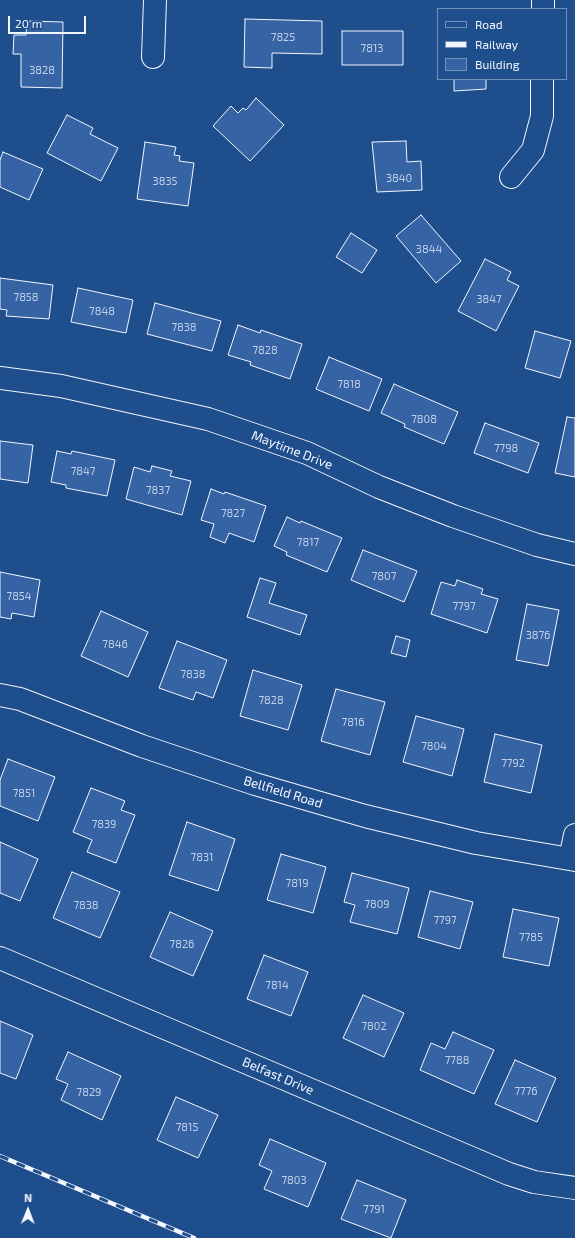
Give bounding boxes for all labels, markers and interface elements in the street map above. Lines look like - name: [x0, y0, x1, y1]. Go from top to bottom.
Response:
- scale bar: [10, 8, 88, 34]
- legend: [437, 8, 567, 80]
- text: 20 m: [15, 16, 42, 30]
- text: Road: [475, 17, 503, 31]
- house number: 7825: [271, 30, 295, 44]
- text: Railway: [475, 37, 518, 51]
- house number: 7813: [361, 41, 383, 55]
- text: Building: [475, 57, 519, 71]
- house number: 3828: [29, 63, 55, 77]
- house number: 3840: [386, 171, 412, 185]
- house number: 3835: [153, 174, 177, 188]
- house number: 3844: [416, 242, 442, 256]
- house number: 7858: [14, 290, 38, 304]
- house number: 3847: [476, 292, 502, 306]
- house number: 7848: [89, 304, 115, 318]
- house number: 7838: [171, 320, 197, 334]
- house number: 7828: [252, 343, 278, 357]
- house number: 7818: [337, 377, 361, 391]
- house number: 7808: [411, 412, 437, 426]
- street label: Maytime Drive: [249, 427, 335, 473]
- house number: 7798: [494, 441, 518, 455]
- house number: 7847: [71, 464, 95, 478]
- house number: 7837: [146, 483, 170, 497]
- house number: 7827: [221, 506, 245, 520]
- house number: 7817: [297, 535, 319, 549]
- house number: 7807: [372, 569, 396, 583]
- house number: 7854: [7, 589, 31, 603]
- house number: 7797: [452, 599, 476, 613]
- house number: 3876: [526, 628, 550, 642]
- house number: 7846: [102, 637, 128, 651]
- house number: 7838: [180, 667, 206, 681]
- house number: 7828: [258, 693, 284, 707]
- house number: 7816: [342, 715, 364, 729]
- house number: 7804: [421, 739, 447, 753]
- house number: 7792: [501, 756, 525, 770]
- street label: Bellfield Road: [242, 773, 324, 811]
- house number: 7851: [13, 786, 35, 800]
- house number: 7839: [92, 817, 116, 831]
- house number: 7831: [191, 850, 213, 864]
- house number: 7819: [286, 876, 308, 890]
- house number: 7809: [364, 897, 390, 911]
- house number: 7838: [73, 898, 99, 912]
- house number: 7797: [433, 913, 457, 927]
- house number: 7785: [519, 930, 543, 944]
- house number: 7826: [170, 937, 194, 951]
- house number: 7814: [265, 978, 289, 992]
- house number: 7802: [361, 1019, 387, 1033]
- house number: 7788: [445, 1053, 469, 1067]
- street label: Belfast Drive: [240, 1054, 316, 1098]
- house number: 7776: [514, 1084, 538, 1098]
- house number: 7829: [77, 1085, 101, 1099]
- house number: 7815: [176, 1120, 198, 1134]
- house number: 7803: [281, 1173, 307, 1187]
- north arrow: [8, 1190, 48, 1230]
- text: N: [24, 1191, 32, 1204]
- house number: 7791: [363, 1202, 385, 1216]

